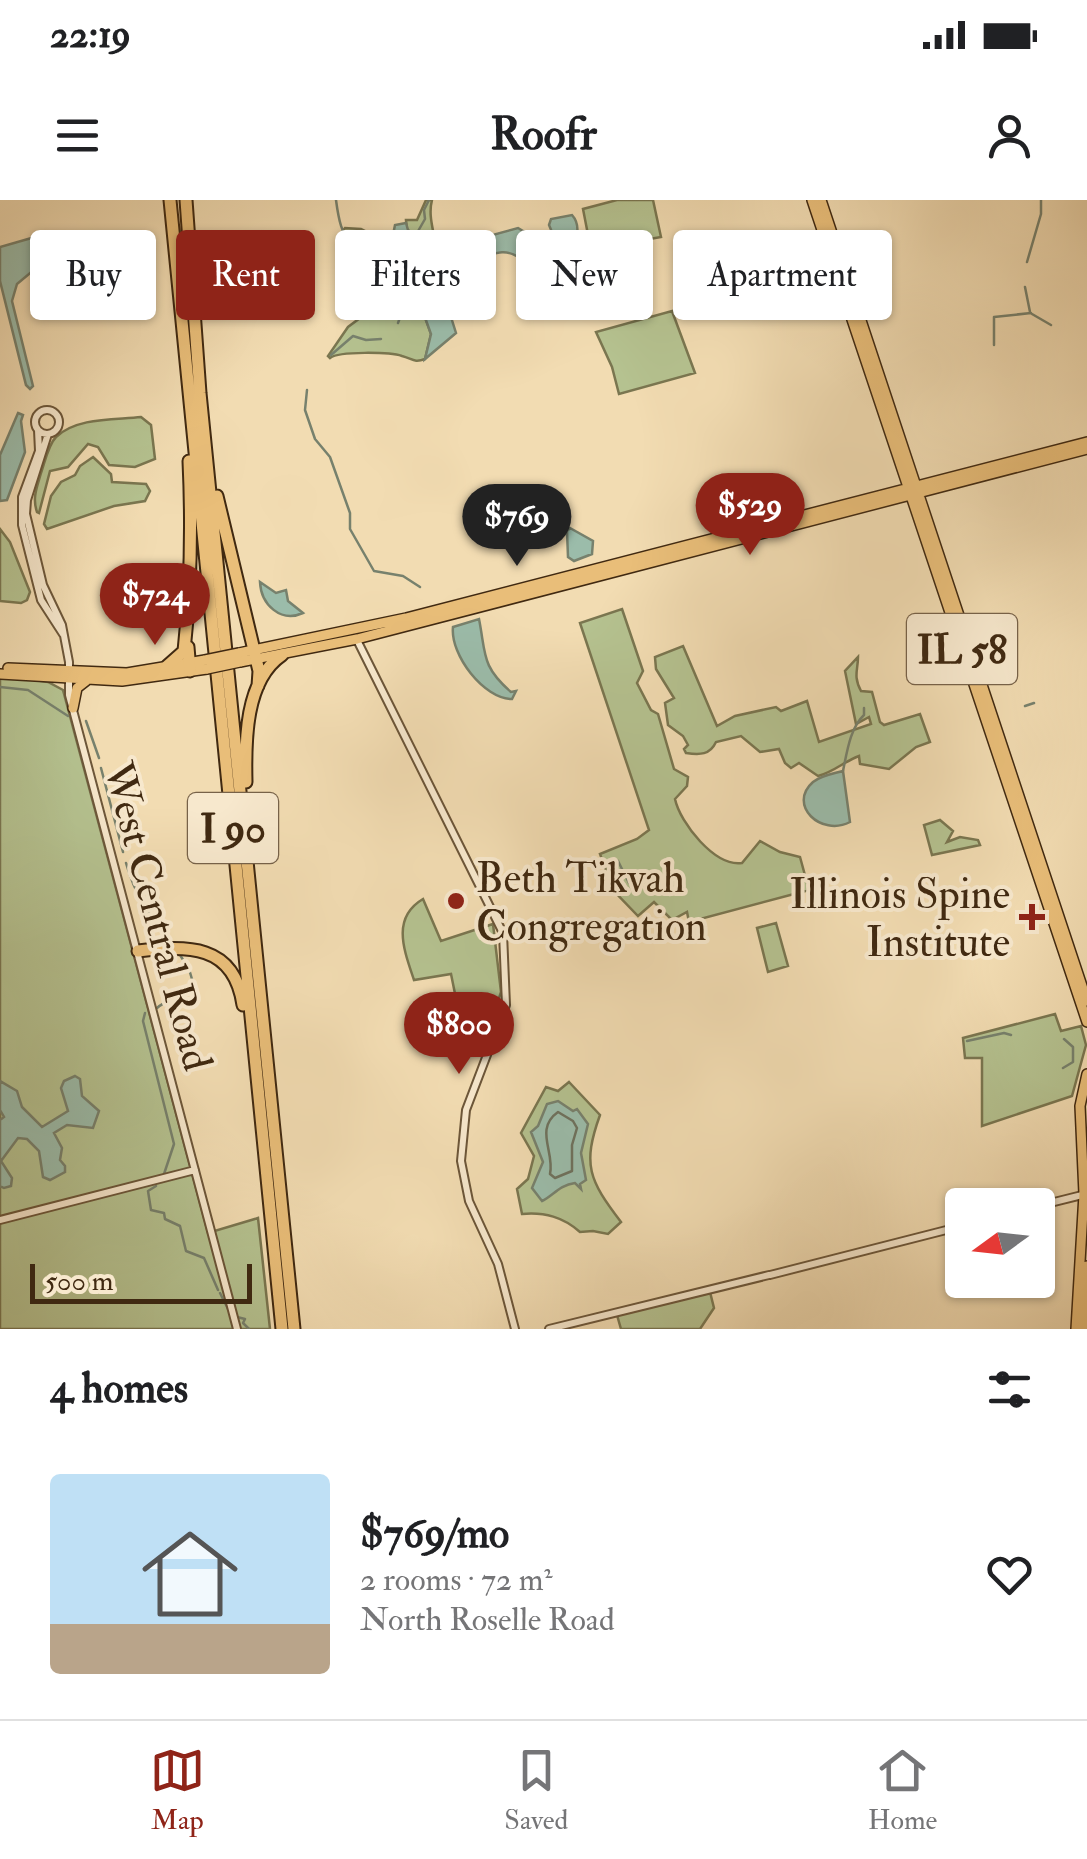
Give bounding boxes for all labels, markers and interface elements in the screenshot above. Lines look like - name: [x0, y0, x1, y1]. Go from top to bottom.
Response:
- text: 22:19: [50, 11, 131, 59]
- text: Roofr: [490, 107, 597, 163]
- icon: menu: [50, 108, 105, 163]
- icon: person: [982, 108, 1037, 163]
- chip: Buy: [30, 230, 156, 320]
- chip: Rent: [176, 230, 315, 320]
- chip: Filters: [335, 230, 496, 320]
- chip: New: [516, 230, 653, 320]
- chip: Apartment: [673, 230, 892, 320]
- pin: $529: [691, 473, 809, 558]
- pin: $769: [458, 484, 576, 569]
- text: $529: [718, 485, 782, 525]
- text: $769: [484, 496, 550, 536]
- pin: $724: [96, 563, 214, 648]
- text: $724: [122, 575, 188, 615]
- road number: IL 58: [907, 614, 1017, 684]
- street label: West Central Road: [91, 756, 223, 1077]
- road number: I 90: [188, 793, 278, 863]
- place label: Beth Tikvah Congregation: [476, 853, 707, 953]
- place label: Illinois Spine Institute: [790, 869, 1010, 969]
- marker: Beth Tikvah Congregation: [445, 890, 467, 912]
- marker: Illinois Spine Institute: [1019, 904, 1045, 930]
- pin: $800: [400, 992, 518, 1077]
- text: $800: [426, 1004, 492, 1044]
- north arrow: [945, 1188, 1055, 1298]
- map controls: [945, 1188, 1055, 1298]
- scale bar: [30, 1259, 252, 1304]
- text: 500 m: [45, 1264, 113, 1299]
- icon: filters: [982, 1362, 1037, 1417]
- text: 4 homes: [50, 1363, 188, 1415]
- text: $769/mo: [360, 1508, 509, 1560]
- icon: home: [130, 1514, 250, 1634]
- icon: heart: [982, 1547, 1037, 1602]
- text: 2 rooms · 72 m²: [360, 1560, 553, 1600]
- text: North Roselle Road: [360, 1600, 615, 1640]
- tab: Map: [150, 1743, 205, 1838]
- tab: Saved: [504, 1743, 568, 1838]
- tab: Home: [868, 1743, 937, 1838]

